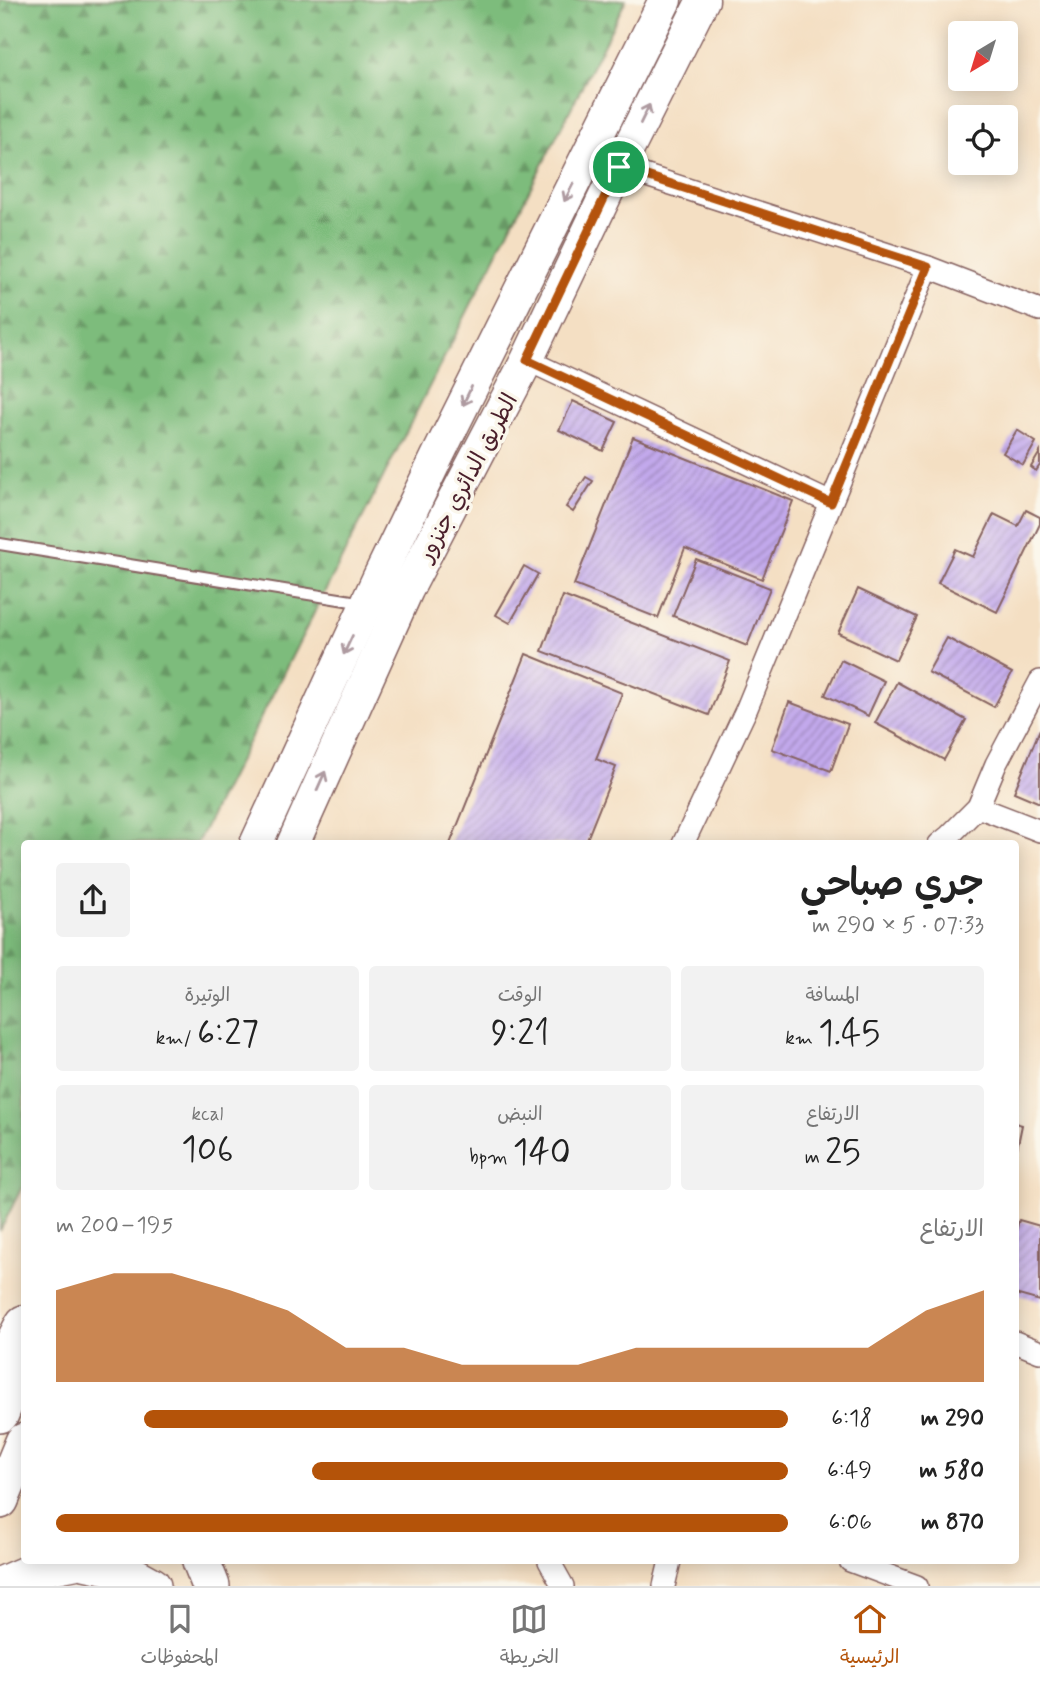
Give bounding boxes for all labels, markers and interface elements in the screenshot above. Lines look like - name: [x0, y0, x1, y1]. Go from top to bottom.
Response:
- north arrow: [948, 21, 1018, 91]
- map controls: [948, 21, 1018, 175]
- one-way arrow: [639, 104, 653, 125]
- button: locate: [948, 105, 1018, 175]
- pin: [589, 137, 649, 197]
- icon: arrive: [600, 148, 638, 186]
- one-way arrow: [562, 181, 576, 202]
- one-way arrow: [460, 385, 474, 406]
- street label: الطريق الدائري جنزور: [411, 389, 526, 569]
- one-way arrow: [340, 634, 354, 655]
- one-way arrow: [315, 771, 328, 792]
- text: جري صباحي: [800, 860, 984, 909]
- button: share: [56, 863, 130, 937]
- text: 07:33 · 5 × 290 m: [812, 911, 984, 941]
- text: الوتيرة: [184, 983, 230, 1008]
- text: الوقت: [498, 983, 542, 1008]
- text: المسافة: [806, 983, 860, 1008]
- text: 6:27: [197, 1011, 259, 1057]
- text: 9:21: [491, 1011, 549, 1057]
- text: 1.45: [818, 1011, 880, 1057]
- text: /km: [156, 1026, 197, 1051]
- text: km: [785, 1026, 818, 1051]
- text: kcal: [191, 1102, 223, 1127]
- text: النبض: [497, 1102, 543, 1127]
- text: الارتفاع: [806, 1102, 859, 1127]
- text: 106: [181, 1127, 233, 1173]
- text: 140: [513, 1130, 571, 1176]
- text: 25: [825, 1130, 861, 1176]
- text: bpm: [469, 1145, 513, 1170]
- text: m: [805, 1145, 825, 1170]
- text: 195–200 m: [56, 1211, 173, 1241]
- text: الارتفاع: [920, 1215, 984, 1245]
- text: 6:18: [831, 1404, 872, 1434]
- text: 290 m: [921, 1404, 984, 1434]
- text: 6:49: [827, 1456, 872, 1486]
- text: 580 m: [919, 1456, 984, 1486]
- text: 6:06: [829, 1508, 872, 1538]
- text: 870 m: [921, 1508, 984, 1538]
- tab: المحفوظات: [140, 1600, 219, 1673]
- tab: الخريطة: [500, 1600, 559, 1673]
- tab: الرئيسية: [840, 1600, 900, 1673]

